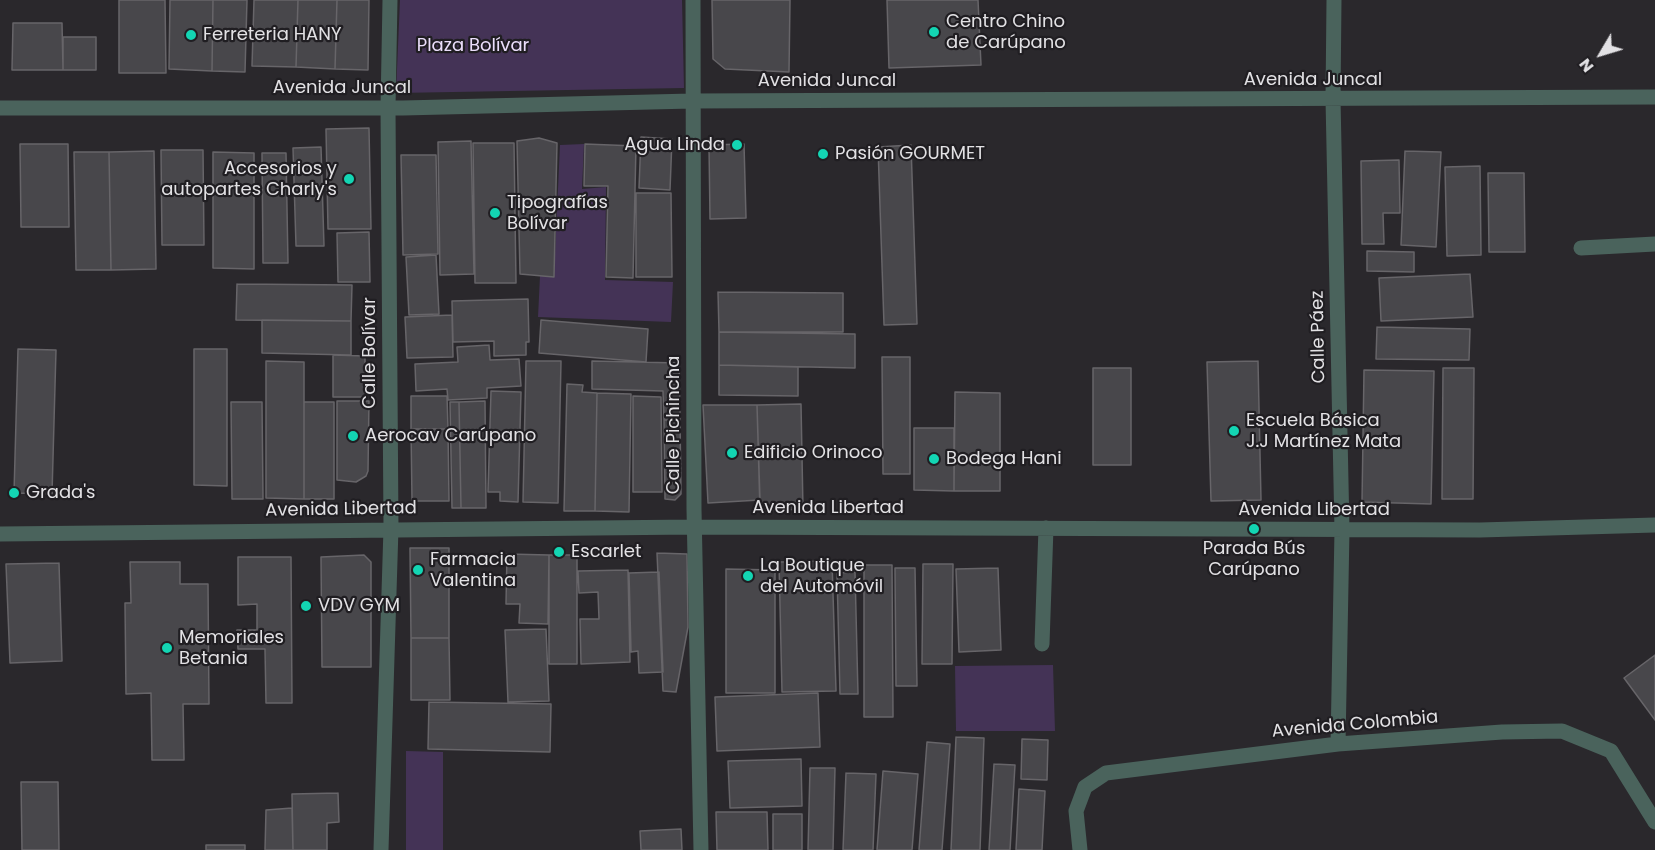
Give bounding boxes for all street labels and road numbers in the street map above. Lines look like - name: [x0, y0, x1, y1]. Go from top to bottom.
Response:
- street label: Avenida Juncal: [1244, 69, 1382, 91]
- street label: Avenida Juncal: [758, 70, 896, 92]
- street label: Avenida Juncal: [273, 77, 411, 99]
- street label: Calle Páez: [1307, 290, 1331, 384]
- street label: Calle Bolívar: [359, 297, 381, 409]
- street label: Calle Pichincha: [663, 356, 685, 494]
- street label: Avenida Libertad: [752, 497, 904, 519]
- street label: Avenida Libertad: [265, 498, 417, 522]
- street label: Avenida Libertad: [1238, 499, 1390, 521]
- street label: Avenida Colombia: [1271, 707, 1439, 743]

